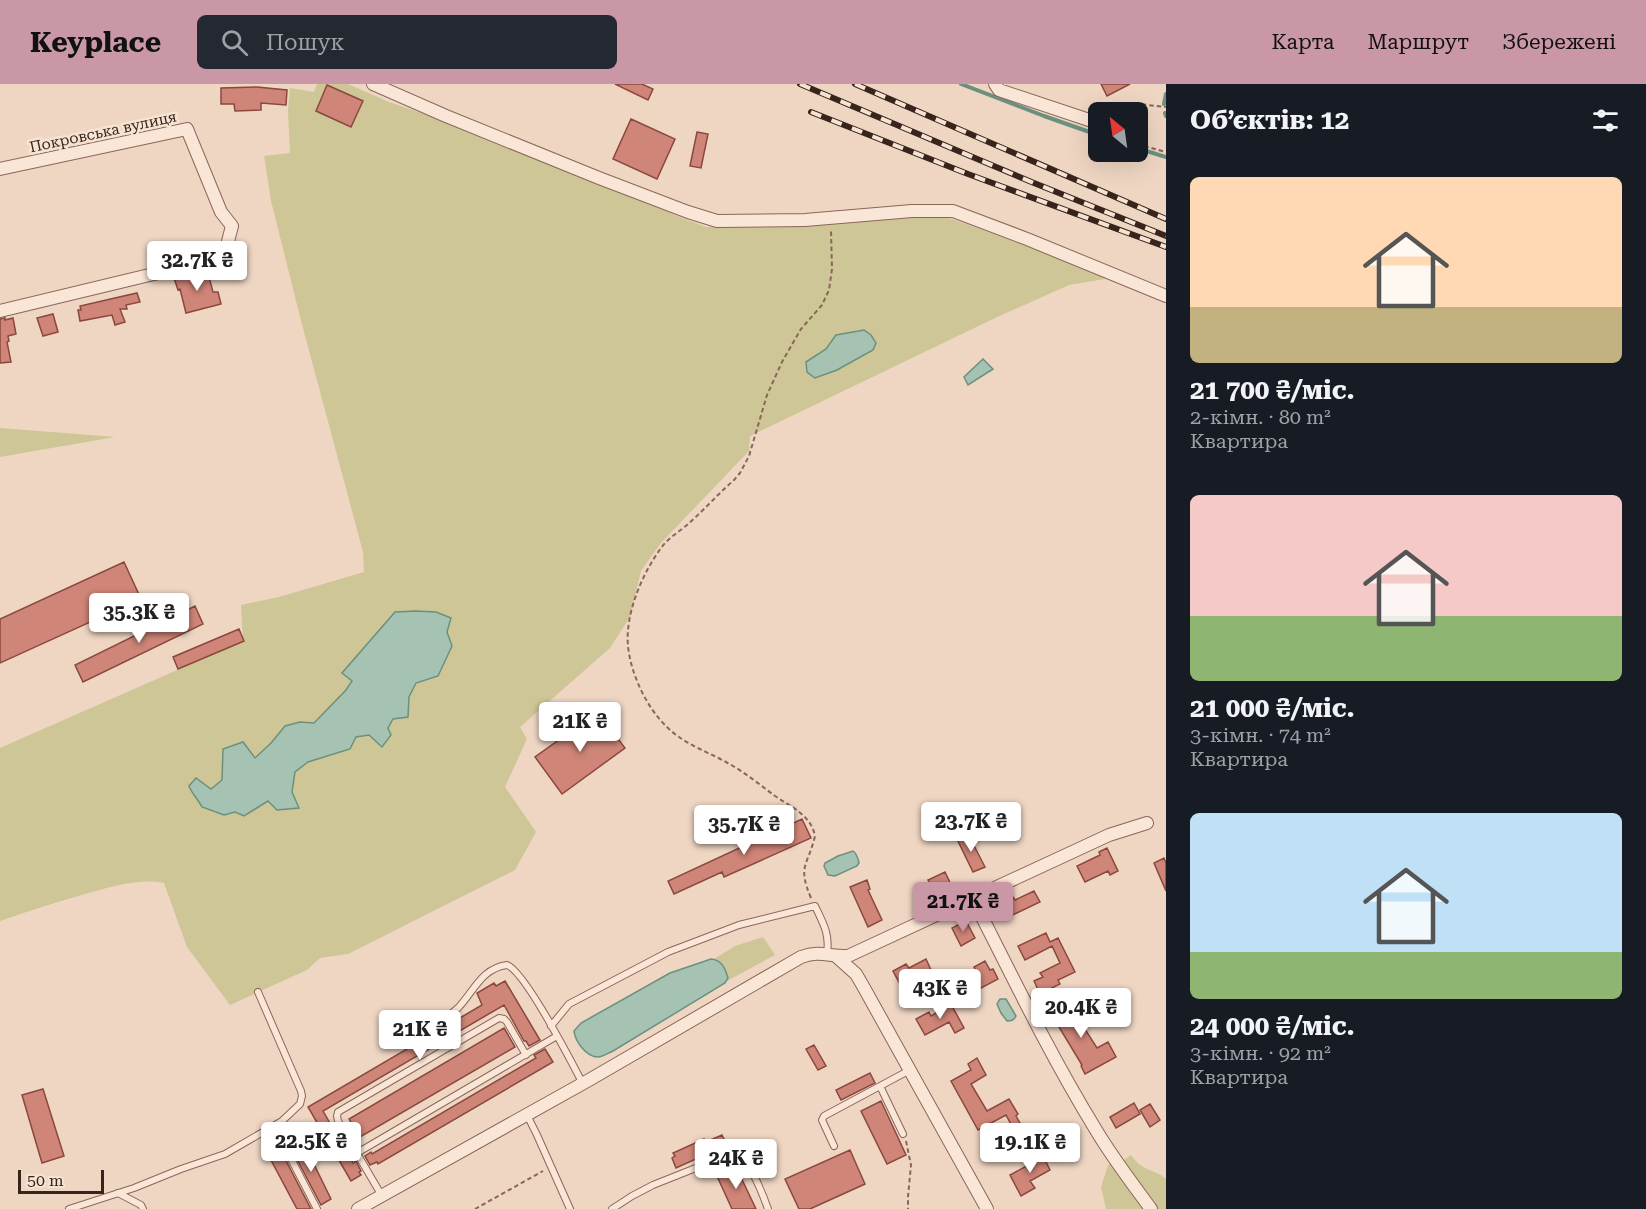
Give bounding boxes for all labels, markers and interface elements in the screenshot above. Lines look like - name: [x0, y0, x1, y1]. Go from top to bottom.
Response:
- search box: [197, 15, 617, 69]
- text: Keyplace: [30, 26, 161, 59]
- icon: search: [218, 26, 251, 59]
- text: Пошук: [266, 30, 344, 55]
- text: Карта: [1272, 30, 1334, 54]
- text: Маршрут: [1367, 30, 1469, 54]
- text: Збережені: [1502, 30, 1616, 54]
- north arrow: [1088, 102, 1148, 162]
- map controls: [1088, 102, 1148, 162]
- icon: filters: [1589, 104, 1622, 137]
- text: Об’єктів: 12: [1190, 105, 1349, 135]
- street label: Покровська вулиця: [28, 108, 178, 156]
- icon: home: [1352, 216, 1460, 324]
- pin: 32.7K ₴: [142, 241, 252, 292]
- text: 32.7K ₴: [161, 248, 233, 272]
- text: 21 700 ₴/міс.: [1190, 375, 1355, 405]
- text: 2-кімн. · 80 m²: [1190, 405, 1331, 429]
- text: Квартира: [1190, 429, 1288, 453]
- icon: home: [1352, 534, 1460, 642]
- pin: 35.3K ₴: [84, 593, 194, 644]
- text: 35.3K ₴: [103, 600, 175, 624]
- text: 21 000 ₴/міс.: [1190, 693, 1355, 723]
- pin: 21K ₴: [538, 702, 622, 753]
- text: 21K ₴: [553, 709, 607, 733]
- text: 3-кімн. · 74 m²: [1190, 723, 1331, 747]
- text: Квартира: [1190, 747, 1288, 771]
- pin: 23.7K ₴: [916, 802, 1026, 853]
- pin: 35.7K ₴: [689, 805, 799, 856]
- text: 23.7K ₴: [935, 809, 1007, 833]
- text: 35.7K ₴: [708, 812, 780, 836]
- icon: home: [1352, 852, 1460, 960]
- pin: 21.7K ₴: [908, 882, 1018, 933]
- text: 21.7K ₴: [927, 889, 999, 913]
- pin: 43K ₴: [898, 969, 982, 1020]
- text: 43K ₴: [913, 976, 967, 1000]
- pin: 20.4K ₴: [1026, 988, 1136, 1039]
- text: 20.4K ₴: [1045, 995, 1117, 1019]
- pin: 21K ₴: [378, 1010, 462, 1061]
- text: 24 000 ₴/міс.: [1190, 1011, 1355, 1041]
- text: 21K ₴: [393, 1017, 447, 1041]
- text: 3-кімн. · 92 m²: [1190, 1041, 1331, 1065]
- text: Квартира: [1190, 1065, 1288, 1089]
- pin: 22.5K ₴: [256, 1122, 366, 1173]
- pin: 19.1K ₴: [975, 1123, 1085, 1174]
- text: 22.5K ₴: [275, 1129, 347, 1153]
- text: 19.1K ₴: [994, 1130, 1066, 1154]
- pin: 24K ₴: [694, 1139, 778, 1190]
- text: 24K ₴: [709, 1146, 763, 1170]
- scale bar: [18, 1167, 104, 1194]
- text: 50 m: [27, 1171, 64, 1190]

